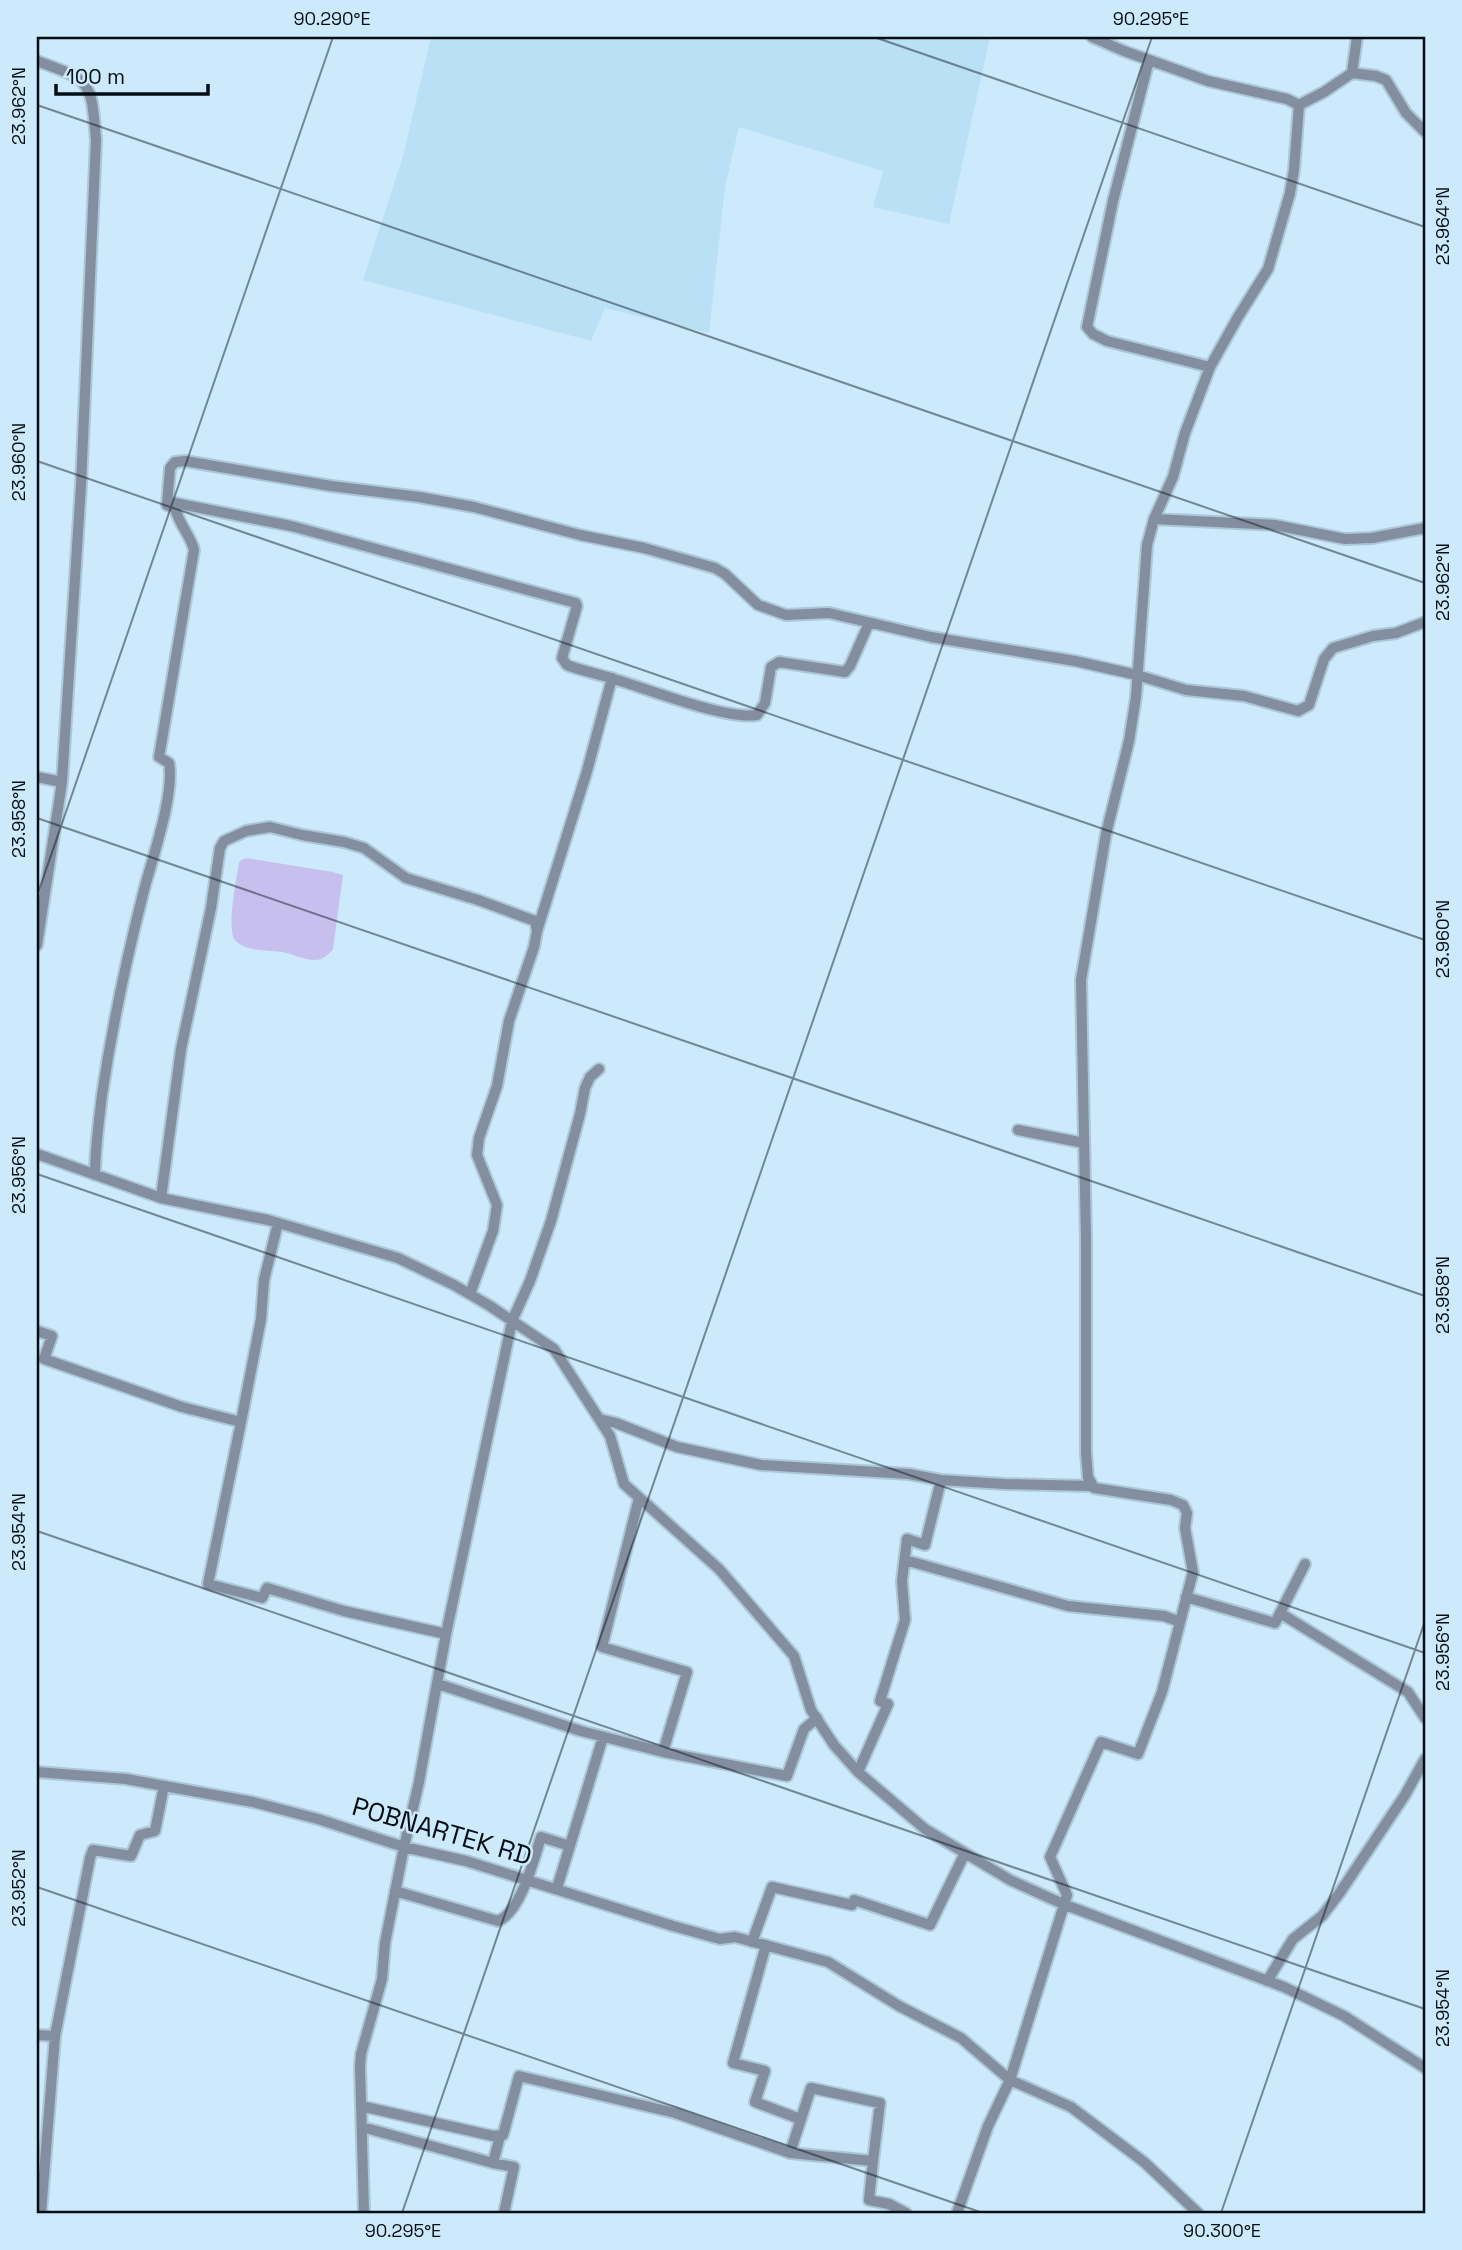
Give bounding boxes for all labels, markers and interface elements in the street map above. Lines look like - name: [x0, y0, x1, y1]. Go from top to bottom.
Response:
- text: 90.290°E: [293, 7, 371, 30]
- text: 90.295°E: [1113, 7, 1189, 30]
- scale bar: [56, 52, 208, 96]
- text: 100 m: [66, 63, 125, 90]
- text: 23.962°N: [7, 67, 30, 145]
- text: 23.964°N: [1431, 187, 1454, 265]
- text: 23.960°N: [7, 423, 30, 501]
- text: 23.962°N: [1431, 543, 1454, 621]
- text: 23.958°N: [7, 780, 30, 858]
- text: 23.960°N: [1431, 900, 1454, 978]
- text: 23.956°N: [7, 1136, 30, 1214]
- text: 23.958°N: [1431, 1256, 1454, 1334]
- text: 23.954°N: [7, 1493, 30, 1571]
- text: 23.956°N: [1431, 1613, 1454, 1691]
- street label: POBNARTEK RD: [348, 1789, 536, 1873]
- text: 23.952°N: [7, 1849, 30, 1927]
- text: 23.954°N: [1431, 1969, 1454, 2047]
- text: 90.295°E: [365, 2219, 441, 2242]
- text: 90.300°E: [1183, 2219, 1261, 2242]

